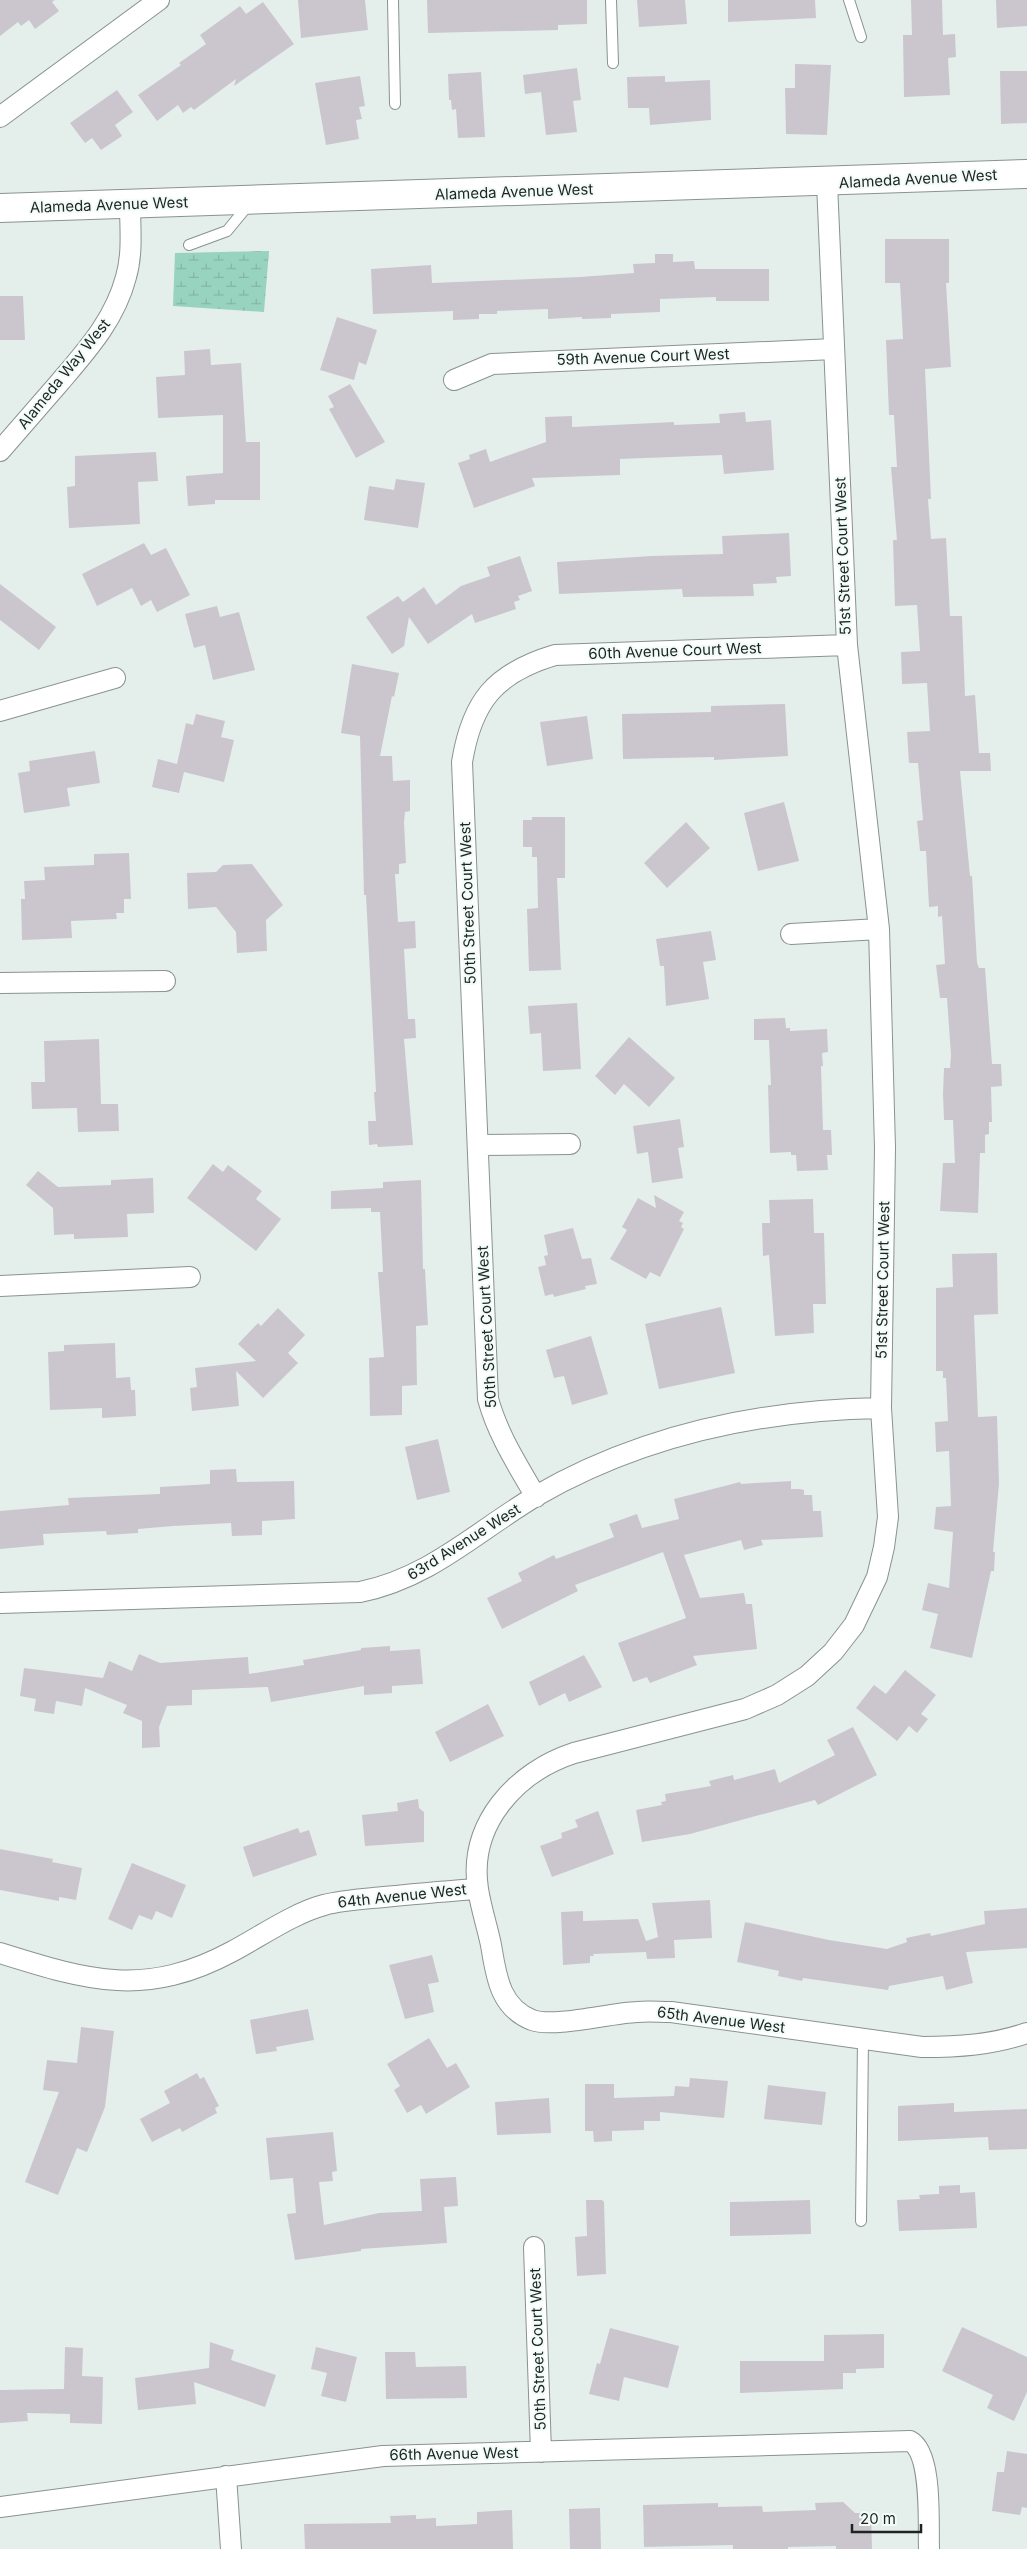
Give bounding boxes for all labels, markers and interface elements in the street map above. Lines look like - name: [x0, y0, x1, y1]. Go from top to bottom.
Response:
- street label: Alameda Avenue West: [838, 165, 998, 192]
- street label: Alameda Avenue West: [434, 179, 594, 204]
- street label: Alameda Avenue West: [29, 192, 189, 217]
- street label: Alameda Way West: [13, 315, 114, 433]
- street label: 59th Avenue Court West: [556, 344, 730, 369]
- street label: 51st Street Court West: [830, 477, 855, 635]
- street label: 60th Avenue Court West: [588, 638, 762, 663]
- street label: 50th Street Court West: [455, 821, 480, 985]
- street label: 51st Street Court West: [872, 1201, 893, 1359]
- street label: 50th Street Court West: [473, 1245, 500, 1409]
- street label: 63rd Avenue West: [404, 1499, 524, 1584]
- street label: 64th Avenue West: [337, 1879, 467, 1912]
- street label: 65th Avenue West: [656, 2002, 786, 2037]
- street label: 50th Street Court West: [525, 2267, 550, 2431]
- street label: 66th Avenue West: [389, 2443, 519, 2464]
- scale bar: [852, 2502, 921, 2534]
- text: 20 m: [860, 2509, 896, 2528]

